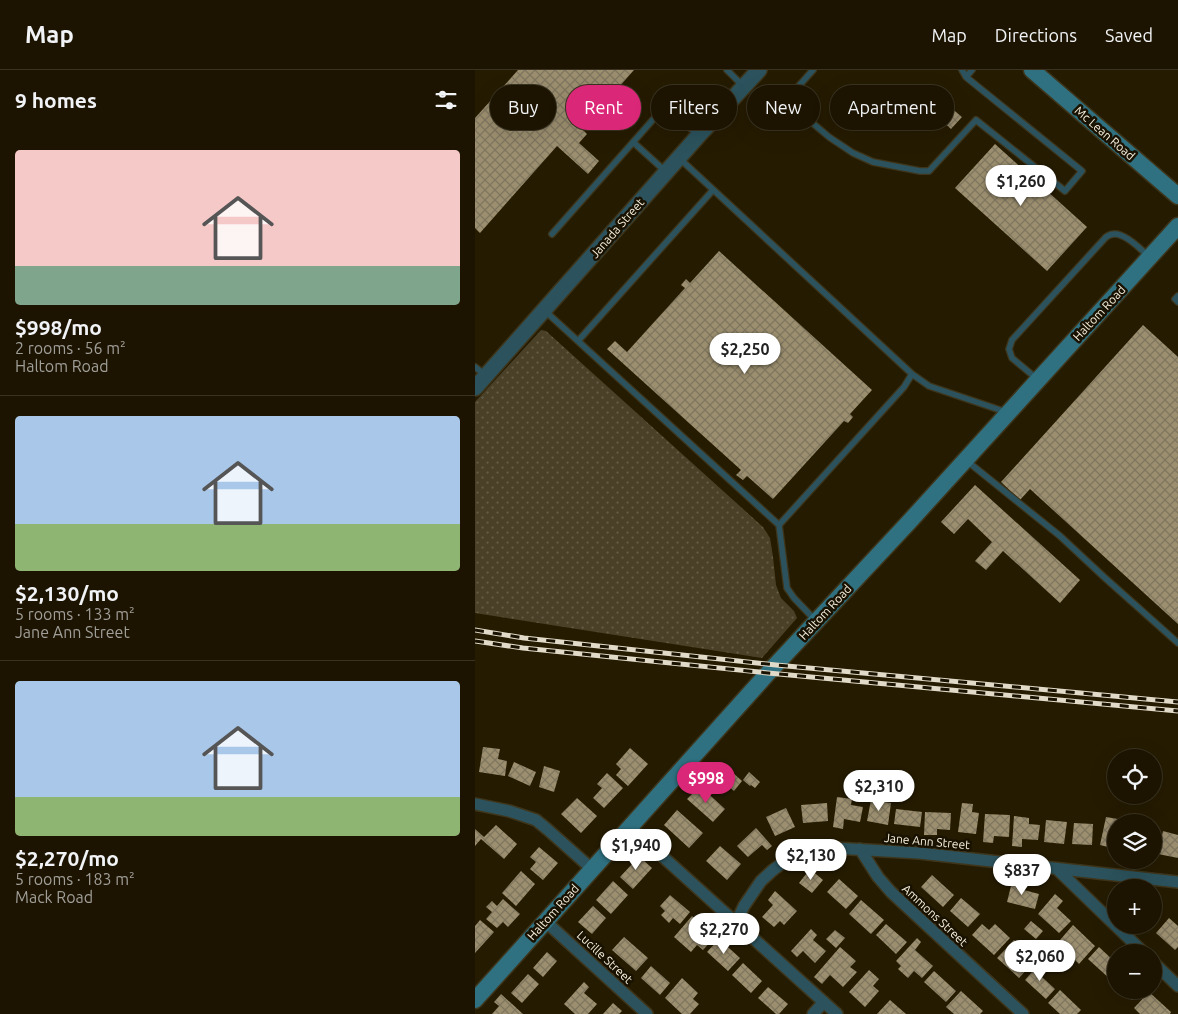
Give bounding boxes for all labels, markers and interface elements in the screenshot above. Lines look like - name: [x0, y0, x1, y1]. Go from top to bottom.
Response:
- text: Map: [25, 21, 74, 48]
- text: Map: [931, 25, 967, 45]
- text: Directions: [995, 25, 1077, 45]
- text: Saved: [1105, 25, 1153, 45]
- chip: Buy: [490, 85, 556, 130]
- chip: Rent: [566, 85, 641, 130]
- chip: Filters: [651, 85, 737, 130]
- chip: New: [747, 85, 820, 130]
- chip: Apartment: [830, 85, 954, 130]
- icon: filters: [432, 86, 460, 114]
- text: 9 homes: [15, 88, 97, 112]
- street label: Mc Lean Road: [1072, 104, 1138, 162]
- pin: $1,260: [980, 164, 1062, 207]
- text: $1,260: [996, 172, 1046, 190]
- icon: home: [193, 183, 283, 273]
- street label: Janada Street: [588, 195, 647, 260]
- street label: Haltom Road: [1070, 283, 1128, 343]
- text: $998/mo: [15, 315, 102, 339]
- pin: $2,250: [704, 332, 786, 375]
- text: 2 rooms · 56 m²: [15, 339, 126, 357]
- text: $2,250: [720, 340, 770, 358]
- text: Haltom Road: [15, 357, 109, 375]
- icon: home: [193, 448, 283, 538]
- text: $2,130/mo: [15, 581, 119, 605]
- street label: Haltom Road: [796, 582, 854, 642]
- text: 5 rooms · 133 m²: [15, 605, 135, 623]
- text: Jane Ann Street: [15, 623, 130, 641]
- icon: home: [193, 713, 283, 803]
- map controls: [1107, 749, 1162, 999]
- button: locate: [1107, 749, 1162, 804]
- pin: $998: [676, 762, 736, 804]
- text: $998: [688, 769, 724, 787]
- pin: $2,310: [838, 770, 920, 812]
- text: $2,310: [854, 777, 904, 795]
- button: layers: [1107, 814, 1162, 869]
- pin: $1,940: [595, 828, 677, 871]
- street label: Jane Ann Street: [884, 831, 971, 851]
- text: $1,940: [611, 836, 661, 854]
- pin: $2,130: [770, 838, 852, 881]
- text: $2,270/mo: [15, 846, 119, 870]
- text: $2,130: [786, 846, 836, 864]
- pin: $837: [992, 854, 1052, 896]
- text: $837: [1004, 861, 1040, 879]
- text: 5 rooms · 183 m²: [15, 870, 135, 888]
- button: +: [1107, 879, 1162, 934]
- street label: Haltom Road: [525, 882, 581, 942]
- street label: Ammons Street: [900, 882, 970, 949]
- text: Mack Road: [15, 888, 93, 906]
- pin: $2,270: [683, 912, 765, 955]
- text: $2,270: [699, 920, 749, 938]
- street label: Lucille Street: [575, 928, 635, 986]
- pin: $2,060: [999, 940, 1081, 982]
- button: −: [1107, 944, 1162, 999]
- text: $2,060: [1015, 947, 1065, 965]

